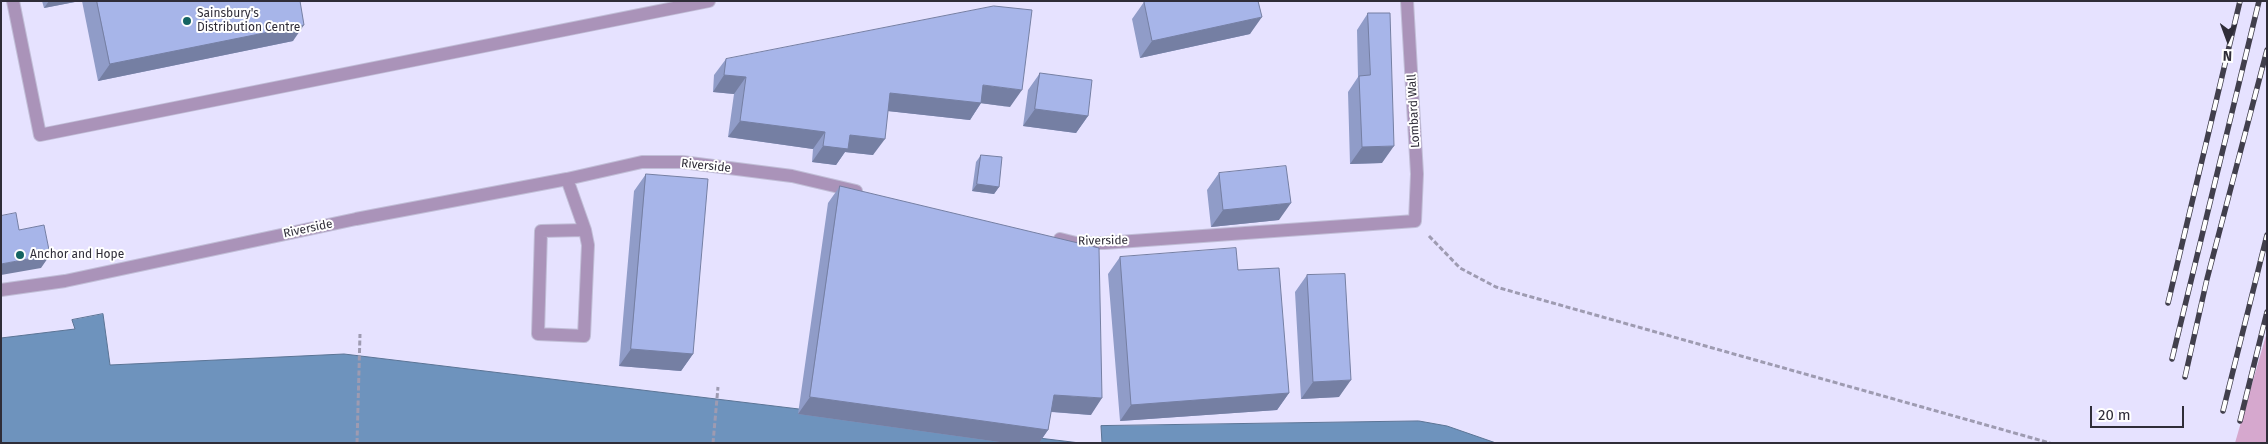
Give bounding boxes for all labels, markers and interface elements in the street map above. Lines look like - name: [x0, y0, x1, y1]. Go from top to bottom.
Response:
- place label: Sainsbury's Distribution Centre: [197, 7, 300, 35]
- marker: Sainsbury's Distribution Centre: [181, 15, 193, 27]
- north arrow: [2203, 15, 2253, 65]
- text: N: [2223, 47, 2232, 64]
- street label: Lombard Wall: [1405, 74, 1423, 148]
- street label: Riverside: [680, 156, 732, 176]
- street label: Riverside: [282, 217, 334, 241]
- street label: Riverside: [1078, 233, 1128, 249]
- place label: Anchor and Hope: [30, 248, 124, 262]
- marker: Anchor and Hope: [14, 249, 26, 261]
- scale bar: [2093, 396, 2187, 428]
- text: 20 m: [2098, 406, 2131, 424]

